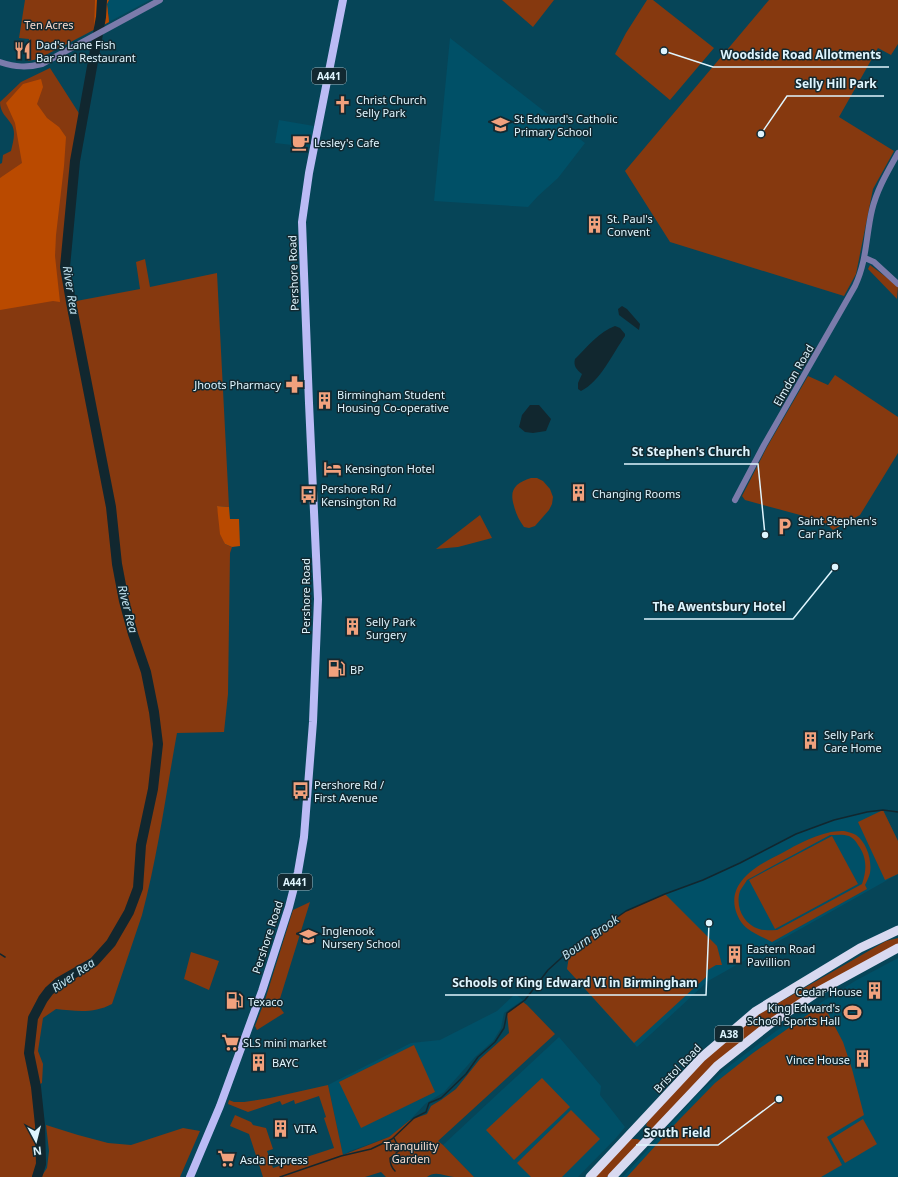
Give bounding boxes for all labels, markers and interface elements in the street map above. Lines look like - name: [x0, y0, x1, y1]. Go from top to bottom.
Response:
- park label: Ten Acres: [24, 17, 74, 32]
- place label: Dad's Lane Fish Bar and Restaurant: [36, 37, 136, 65]
- restaurant icon: Dad's Lane Fish Bar and Restaurant: [13, 40, 33, 60]
- callout: Woodside Road Allotments: [713, 43, 889, 67]
- text: Woodside Road Allotments: [721, 46, 881, 63]
- road number: A441: [312, 68, 346, 84]
- callout: Selly Hill Park: [787, 72, 884, 96]
- text: Selly Hill Park: [795, 75, 877, 92]
- place label: Christ Church Selly Park: [356, 92, 426, 120]
- church icon: Christ Church Selly Park: [333, 95, 353, 115]
- place label: St Edward's Catholic Primary School: [514, 111, 617, 139]
- school or university icon: St Edward's Catholic Primary School: [491, 114, 511, 134]
- cafe icon: Lesley's Cafe: [291, 132, 311, 152]
- place label: Lesley's Cafe: [314, 135, 380, 150]
- place label: St. Paul's Convent: [607, 211, 653, 239]
- building icon: St. Paul's Convent: [584, 214, 604, 234]
- street label: Pershore Road: [284, 235, 302, 311]
- water label: River Rea: [59, 264, 83, 316]
- street label: Elmdon Road: [769, 341, 817, 409]
- pharmacy icon: Jhoots Pharmacy: [284, 374, 304, 394]
- place label: Jhoots Pharmacy: [193, 377, 281, 392]
- place label: Birmingham Student Housing Co-operative: [337, 387, 449, 415]
- building icon: Birmingham Student Housing Co-operative: [314, 390, 334, 410]
- callout: St Stephen's Church: [624, 440, 758, 464]
- text: St Stephen's Church: [632, 443, 750, 460]
- hotel icon: Kensington Hotel: [322, 458, 342, 478]
- place label: Kensington Hotel: [345, 461, 435, 476]
- place label: Pershore Rd / Kensington Rd: [321, 481, 396, 509]
- building icon: Changing Rooms: [569, 483, 589, 503]
- bus stop icon: Pershore Rd / Kensington Rd: [298, 484, 318, 504]
- place label: Changing Rooms: [592, 486, 680, 501]
- place label: Saint Stephen's Car Park: [798, 513, 877, 541]
- parking icon: Saint Stephen's Car Park: [775, 516, 795, 536]
- street label: Pershore Road: [298, 558, 313, 634]
- water label: River Rea: [114, 583, 142, 635]
- callout: The Awentsbury Hotel: [644, 595, 793, 619]
- text: The Awentsbury Hotel: [652, 598, 786, 615]
- place label: Selly Park Surgery: [366, 614, 416, 642]
- building icon: Selly Park Surgery: [343, 617, 363, 637]
- fuel station icon: BP: [327, 659, 347, 679]
- place label: BP: [350, 662, 364, 677]
- place label: Selly Park Care Home: [824, 727, 882, 755]
- building icon: Selly Park Care Home: [801, 730, 821, 750]
- place label: Pershore Rd / First Avenue: [314, 777, 384, 805]
- bus stop icon: Pershore Rd / First Avenue: [291, 780, 311, 800]
- road number: A441: [278, 874, 312, 890]
- street label: Pershore Road: [248, 899, 286, 975]
- water label: Bourn Brook: [558, 910, 623, 964]
- place label: Inglenook Nursery School: [322, 923, 400, 951]
- school or university icon: Inglenook Nursery School: [299, 926, 319, 946]
- place label: Eastern Road Pavillion: [747, 941, 815, 969]
- building icon: Eastern Road Pavillion: [724, 944, 744, 964]
- water label: River Rea: [48, 954, 98, 996]
- callout: Schools of King Edward VI in Birmingham: [445, 971, 706, 995]
- text: Schools of King Edward VI in Birmingham: [452, 974, 698, 991]
- building icon: Cedar House: [865, 981, 885, 1001]
- place label: Cedar House: [795, 984, 862, 999]
- fuel station icon: Texaco: [225, 991, 245, 1011]
- place label: Texaco: [248, 994, 284, 1009]
- place label: King Edward's School Sports Hall: [747, 1000, 840, 1028]
- sports icon: King Edward's School Sports Hall: [843, 1003, 863, 1023]
- road number: A38: [715, 1026, 743, 1042]
- supermarket icon: SLS mini market: [220, 1032, 240, 1052]
- place label: SLS mini market: [243, 1035, 326, 1050]
- street label: Bristol Road: [650, 1040, 704, 1096]
- building icon: Vince House: [853, 1049, 873, 1069]
- building icon: BAYC: [249, 1052, 269, 1072]
- place label: Vince House: [786, 1052, 850, 1067]
- place label: BAYC: [272, 1055, 299, 1070]
- building icon: VITA: [271, 1118, 291, 1138]
- north arrow: [16, 1121, 56, 1161]
- place label: VITA: [294, 1121, 318, 1136]
- callout: South Field: [636, 1121, 718, 1145]
- text: South Field: [644, 1124, 710, 1141]
- park label: Tranquility Garden: [384, 1138, 439, 1166]
- text: N: [32, 1143, 43, 1159]
- supermarket icon: Asda Express: [217, 1149, 237, 1169]
- place label: Asda Express: [240, 1152, 308, 1167]

